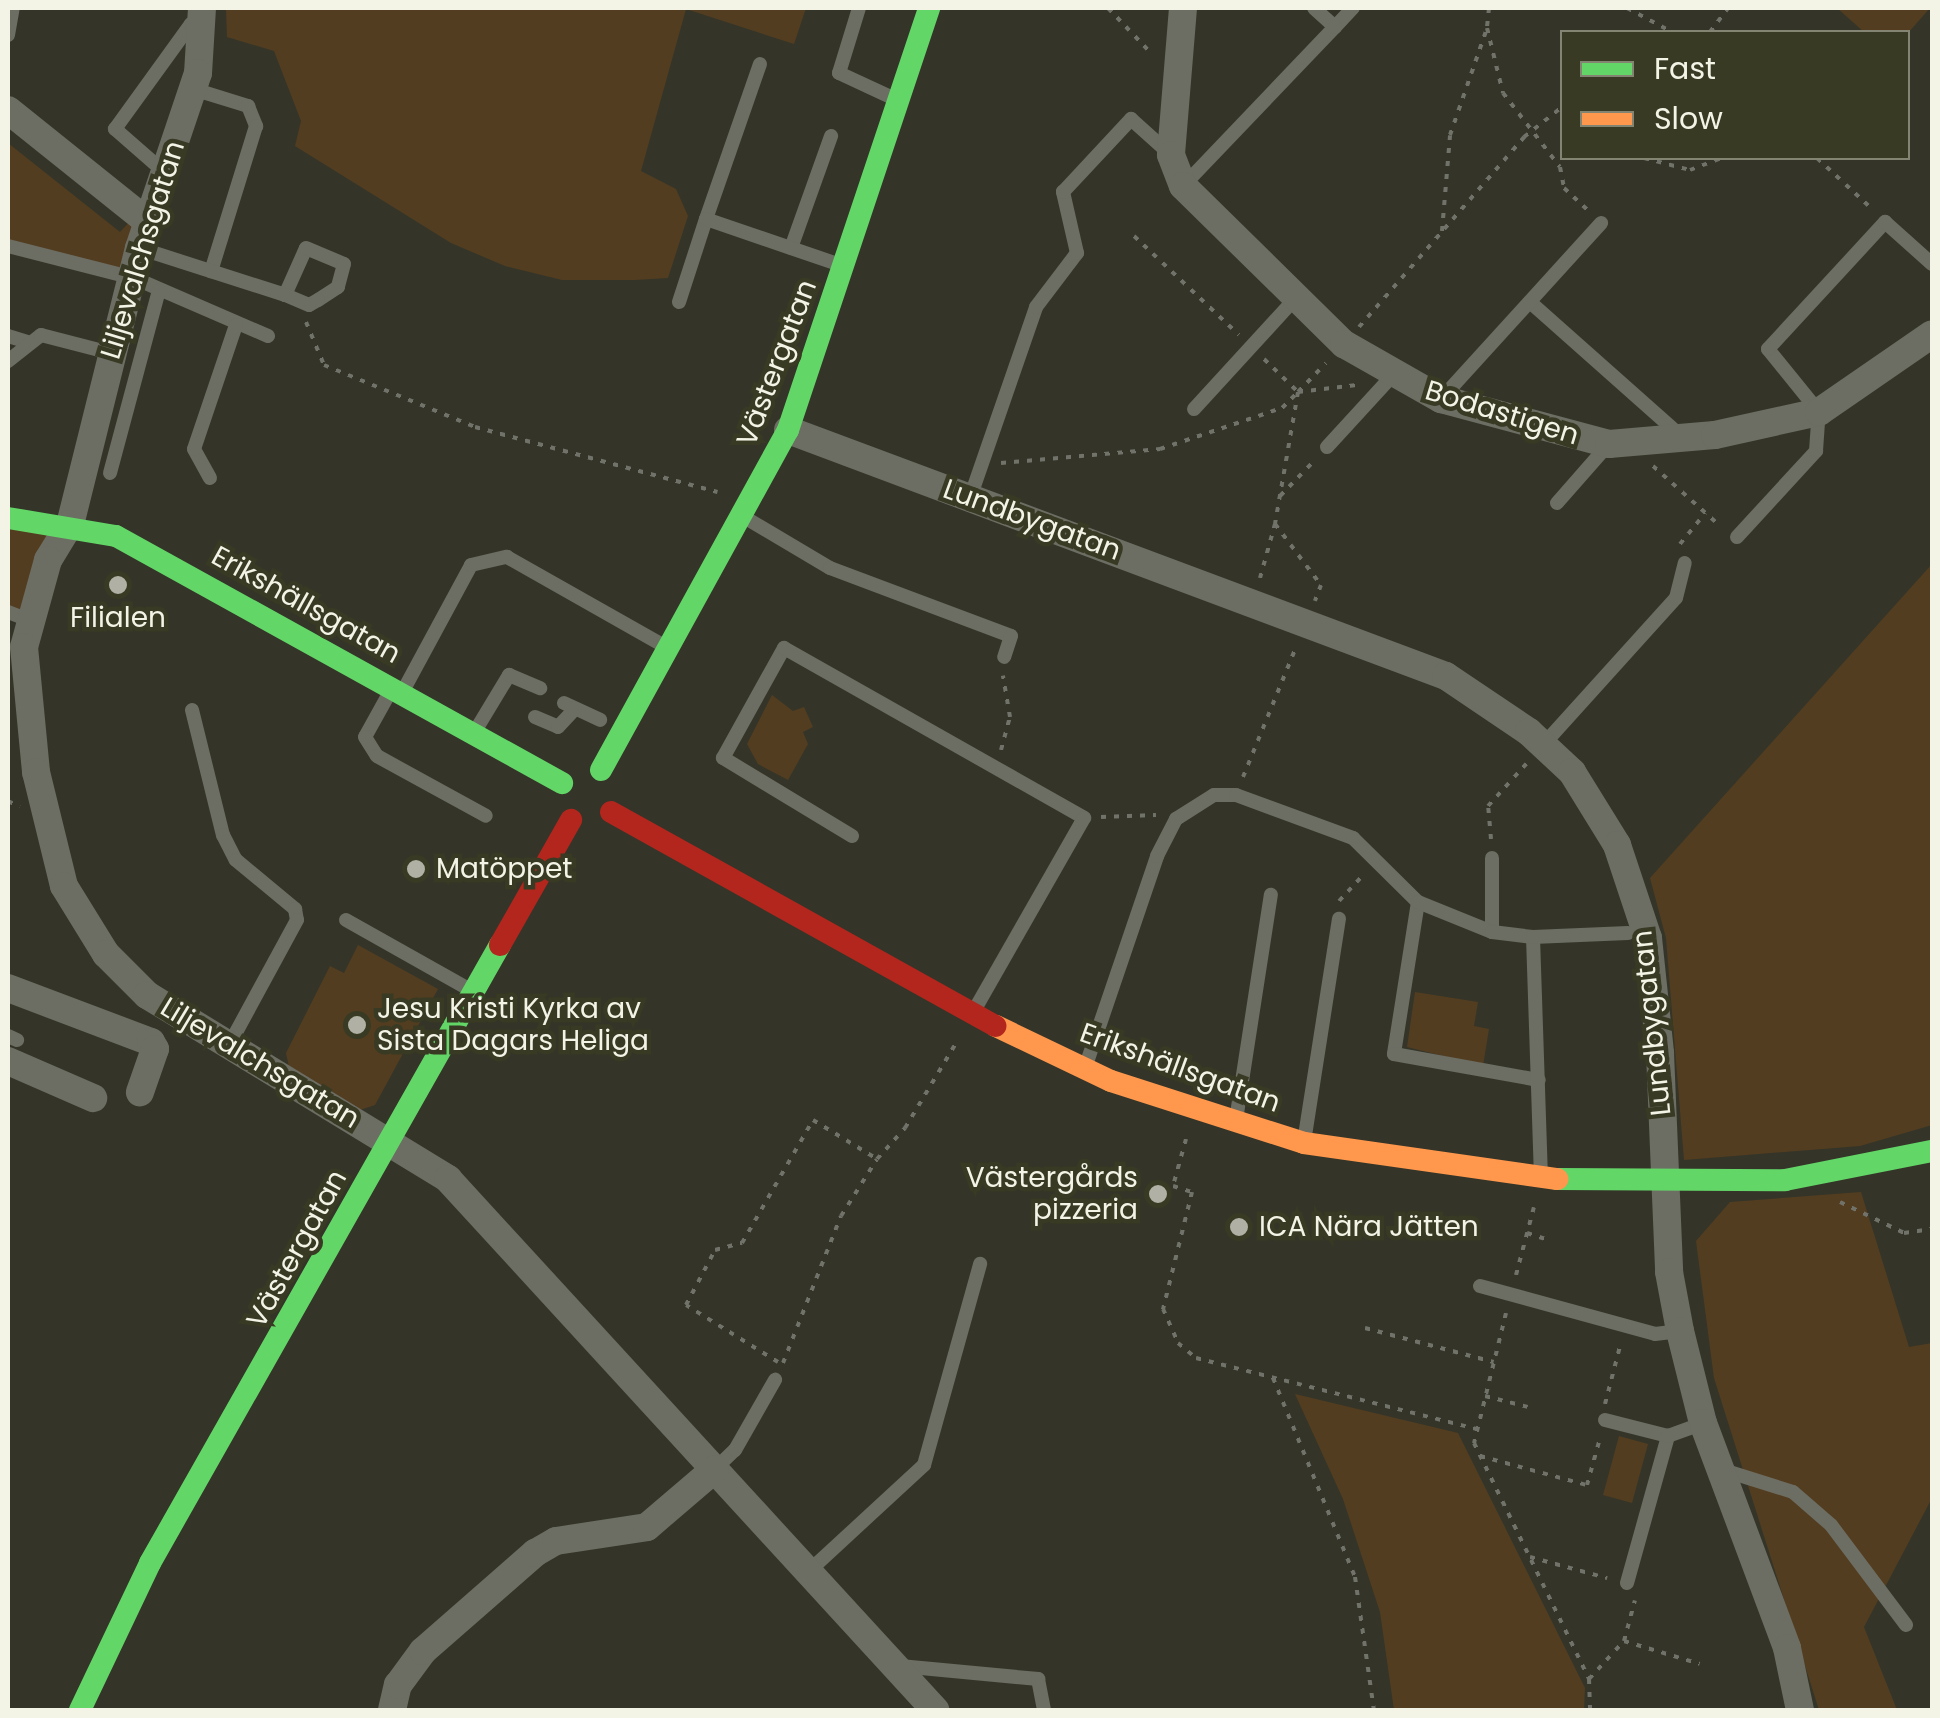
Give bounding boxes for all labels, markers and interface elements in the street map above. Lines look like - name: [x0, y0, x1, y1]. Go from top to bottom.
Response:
- legend: [1560, 30, 1910, 160]
- text: Fast: [1654, 47, 1716, 90]
- text: Slow: [1654, 97, 1723, 140]
- street label: Liljevalchsgatan: [94, 137, 192, 363]
- street label: Västergatan: [730, 275, 824, 451]
- street label: Bodastigen: [1421, 374, 1583, 452]
- street label: Lundbygatan: [939, 472, 1125, 568]
- street label: Erikshällsgatan: [206, 539, 406, 671]
- marker: Filialen: [107, 574, 129, 596]
- place label: Filialen: [70, 601, 166, 635]
- place label: Matöppet: [436, 852, 573, 886]
- marker: Matöppet: [405, 858, 427, 880]
- street label: Lundbygatan: [1626, 929, 1678, 1117]
- street label: Liljevalchsgatan: [154, 990, 366, 1136]
- place label: Jesu Kristi Kyrka av Sista Dagars Heliga: [377, 992, 649, 1058]
- marker: Jesu Kristi Kyrka av Sista Dagars Heliga: [346, 1014, 368, 1036]
- street label: Erikshällsgatan: [1075, 1016, 1285, 1120]
- place label: Västergårds pizzeria: [966, 1161, 1138, 1227]
- street label: Västergatan: [240, 1164, 354, 1334]
- marker: Västergårds pizzeria: [1147, 1183, 1169, 1205]
- place label: ICA Nära Jätten: [1259, 1210, 1479, 1244]
- marker: ICA Nära Jätten: [1228, 1216, 1250, 1238]

